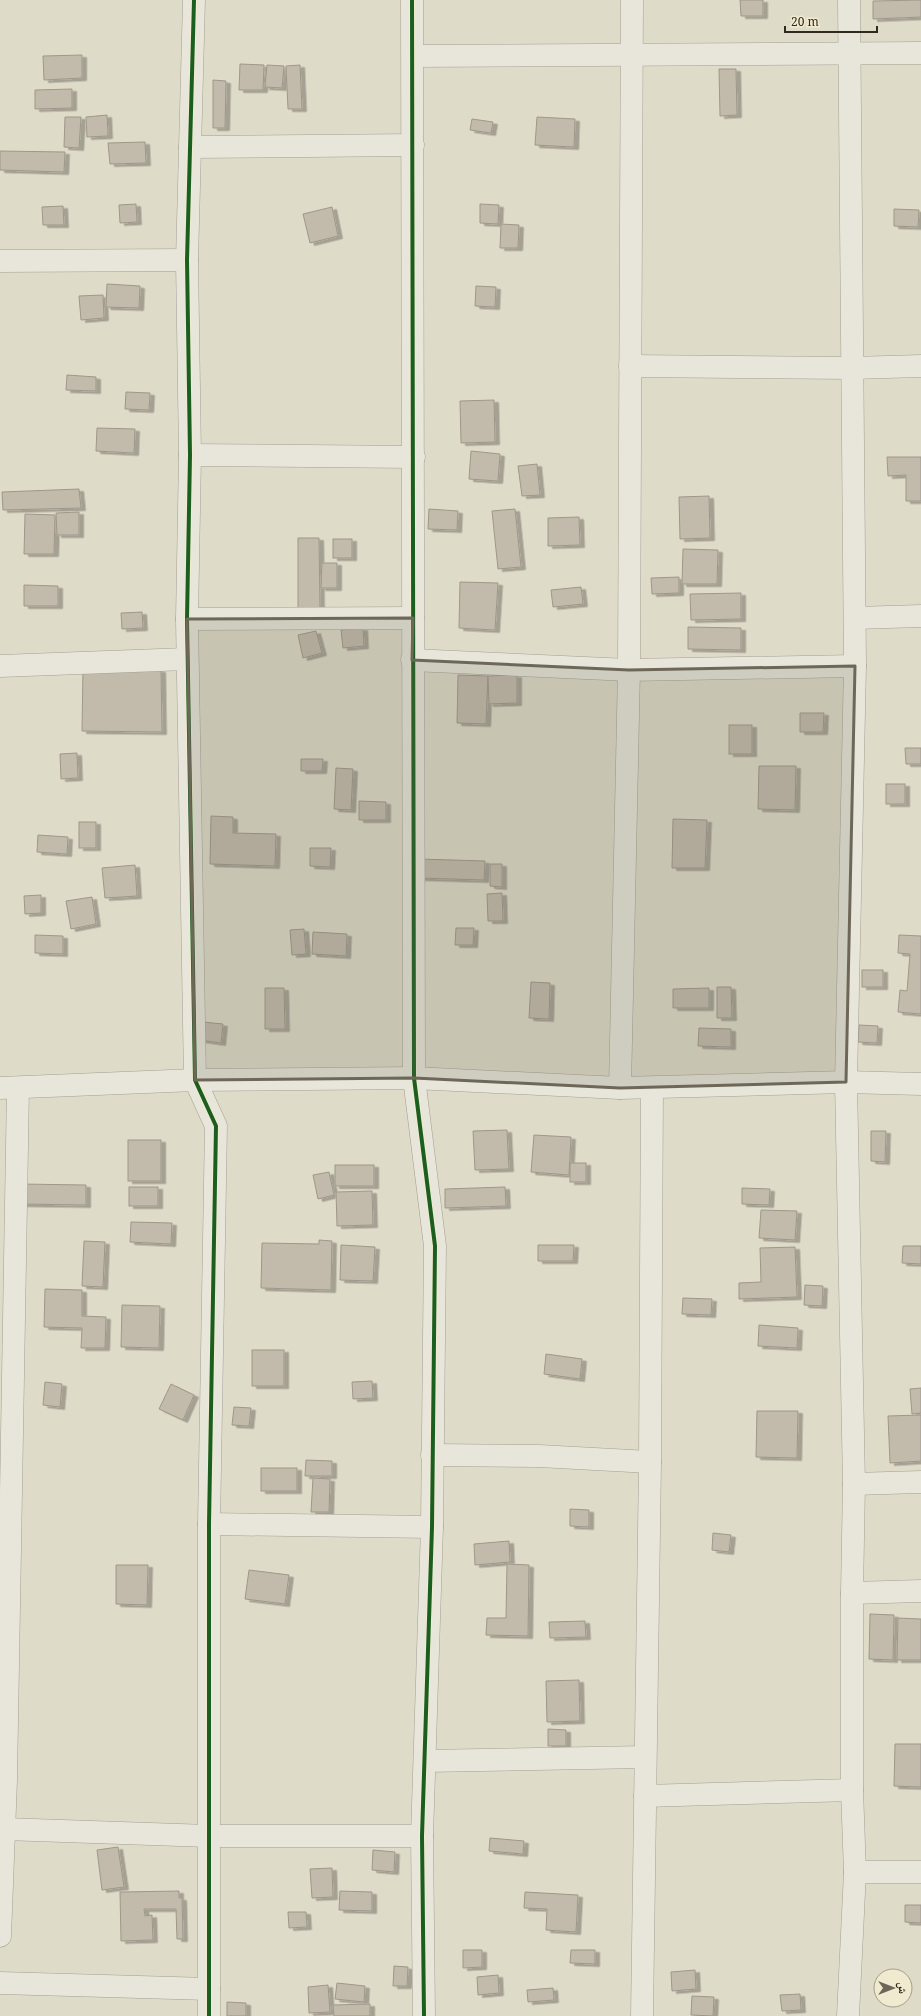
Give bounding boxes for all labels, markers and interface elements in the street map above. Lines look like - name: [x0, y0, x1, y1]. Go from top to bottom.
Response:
- scale bar: [785, 8, 877, 34]
- text: 20 m: [791, 13, 819, 30]
- north arrow: [873, 1968, 913, 2008]
- text: ش: [895, 1982, 911, 1994]

